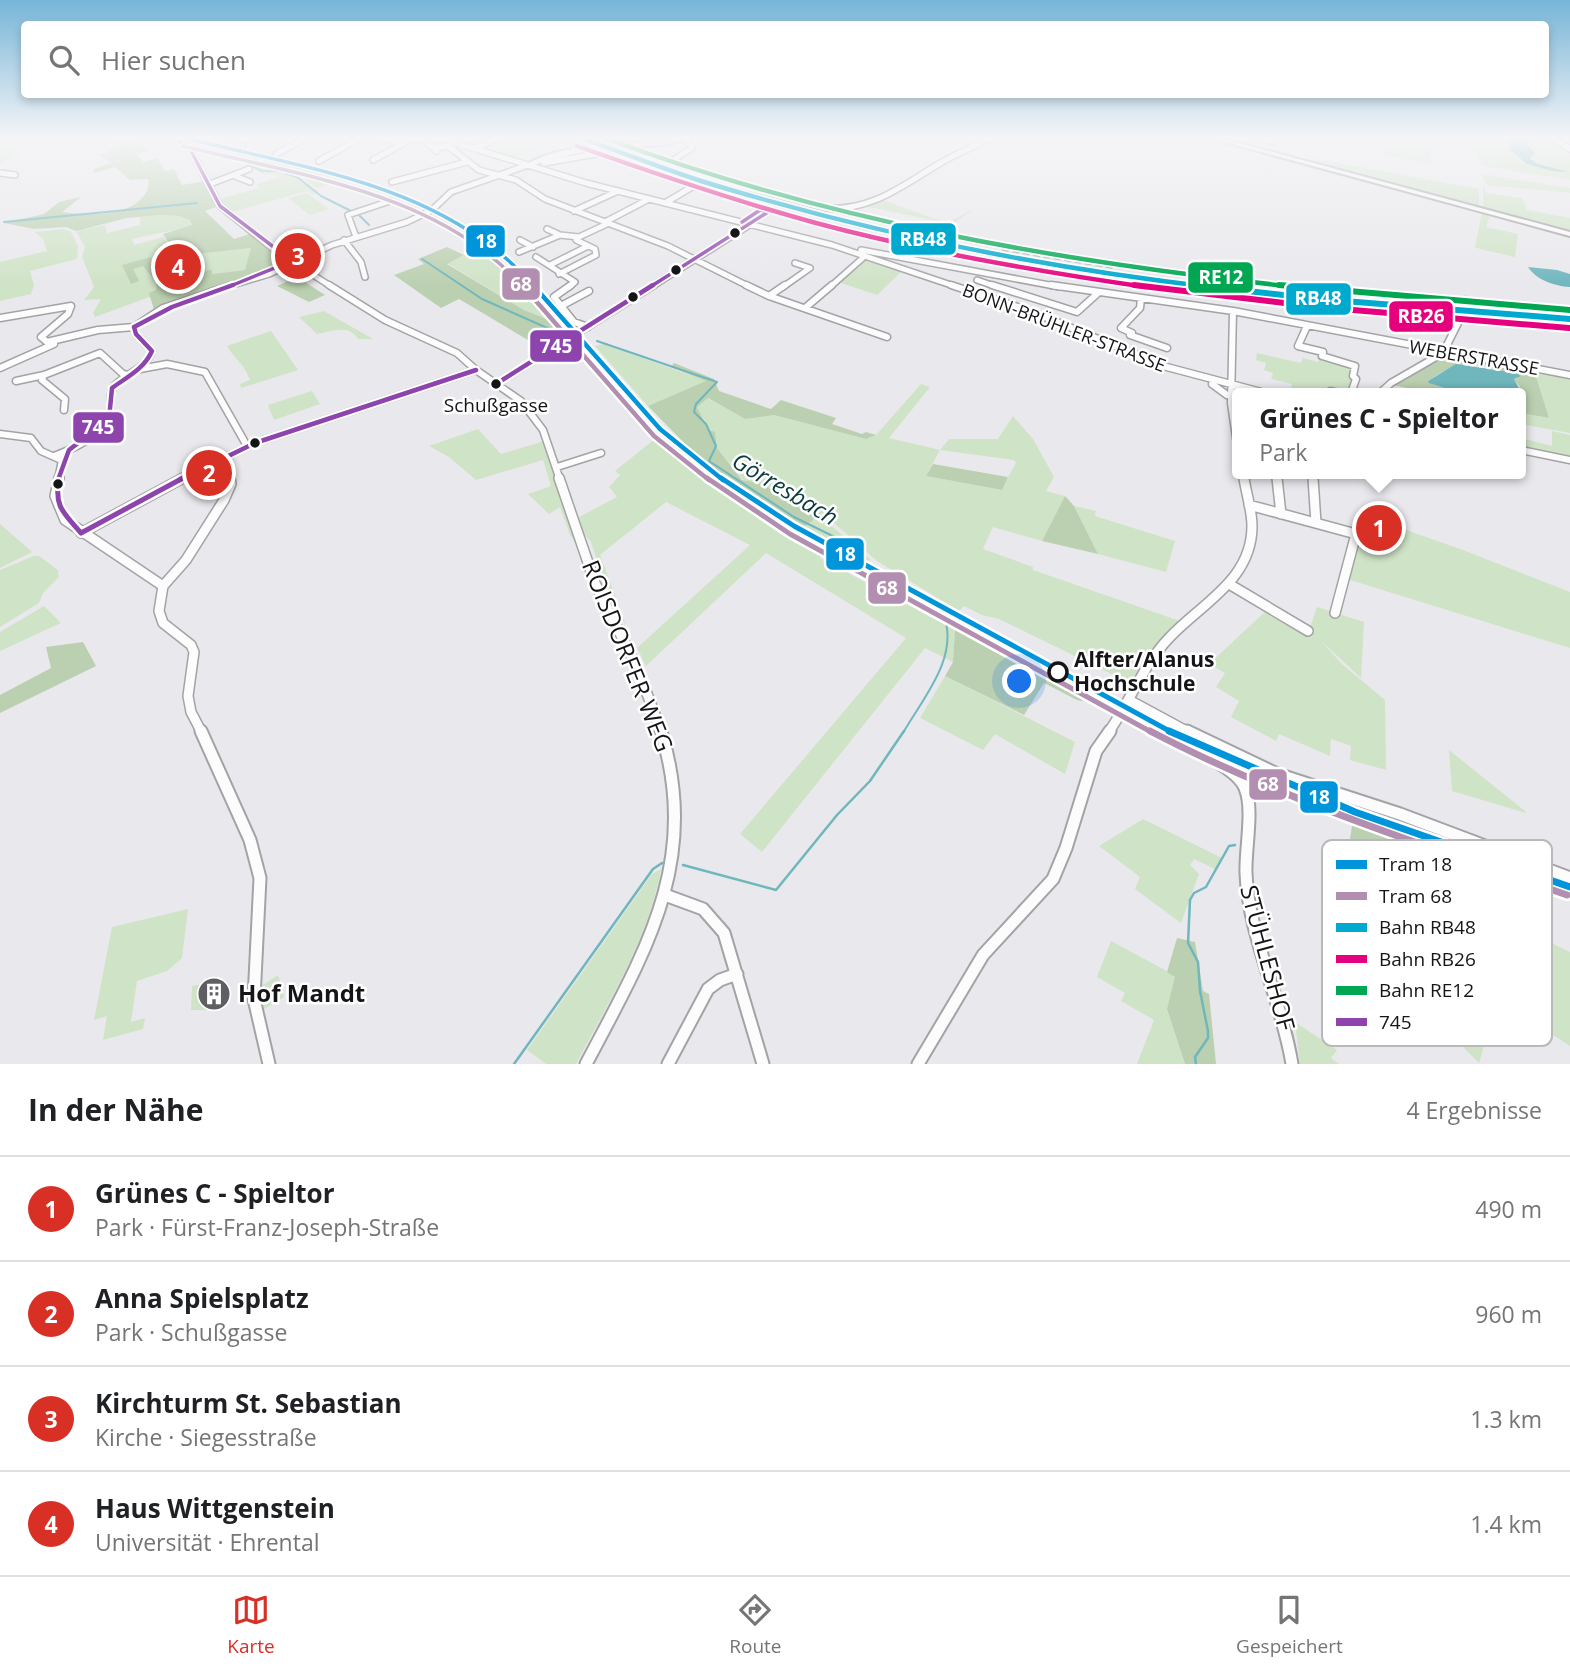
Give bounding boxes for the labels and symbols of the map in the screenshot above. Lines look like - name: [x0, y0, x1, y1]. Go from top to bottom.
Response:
- line badge: RB48: [890, 222, 957, 256]
- line badge: 18: [465, 224, 506, 258]
- unlabelled marker: [728, 226, 742, 240]
- text: RB48: [899, 226, 947, 252]
- text: 18: [475, 228, 497, 254]
- pin: 3: [275, 230, 321, 282]
- pin: 4: [155, 241, 201, 293]
- line badge: RE12: [1187, 261, 1254, 294]
- unlabelled marker: [669, 263, 683, 277]
- text: RE12: [1199, 264, 1244, 290]
- line badge: 68: [501, 267, 541, 301]
- text: 68: [510, 271, 532, 297]
- street label: BONN-BRÜHLER-STRASSE: [959, 277, 1169, 377]
- line badge: RB48: [1285, 282, 1352, 316]
- text: RB48: [1294, 285, 1342, 311]
- unlabelled marker: [626, 290, 640, 304]
- line badge: RB26: [1388, 300, 1454, 333]
- text: RB26: [1397, 303, 1445, 329]
- line badge: 745: [529, 329, 583, 363]
- text: 745: [540, 333, 572, 359]
- street label: WEBERSTRASSE: [1407, 334, 1541, 380]
- marker: Schußgasse: [489, 377, 503, 391]
- place label: Schußgasse: [444, 392, 548, 418]
- line badge: 745: [72, 411, 125, 444]
- text: 745: [82, 414, 114, 440]
- unlabelled marker: [248, 436, 262, 450]
- water label: Görresbach: [727, 444, 844, 532]
- pin: 2: [186, 447, 232, 499]
- unlabelled marker: [51, 477, 65, 491]
- pin: 1: [1356, 502, 1402, 554]
- line badge: 18: [825, 537, 865, 571]
- text: 18: [834, 541, 856, 567]
- street label: ROISDORFER WEG: [575, 555, 682, 756]
- line badge: 68: [867, 571, 907, 605]
- text: 68: [876, 575, 898, 601]
- place label: Alfter/Alanus Hochschule: [1074, 645, 1214, 697]
- marker: Alfter/Alanus Hochschule: [1048, 662, 1068, 682]
- your location: [1002, 664, 1036, 698]
- line badge: 68: [1248, 768, 1288, 801]
- text: 68: [1257, 771, 1279, 797]
- line badge: 18: [1299, 780, 1339, 814]
- text: 18: [1308, 784, 1330, 810]
- legend: [1322, 840, 1552, 1046]
- text: Tram 18: [1379, 851, 1452, 877]
- street label: STÜHLESHOF: [1233, 881, 1304, 1034]
- text: Tram 68: [1379, 883, 1452, 909]
- text: Bahn RB48: [1379, 914, 1476, 940]
- text: Bahn RB26: [1379, 946, 1476, 972]
- building icon: Hof Mandt: [195, 975, 233, 1013]
- place label: Hof Mandt: [238, 976, 365, 1009]
- text: Bahn RE12: [1379, 977, 1474, 1003]
- text: 745: [1379, 1009, 1412, 1035]

